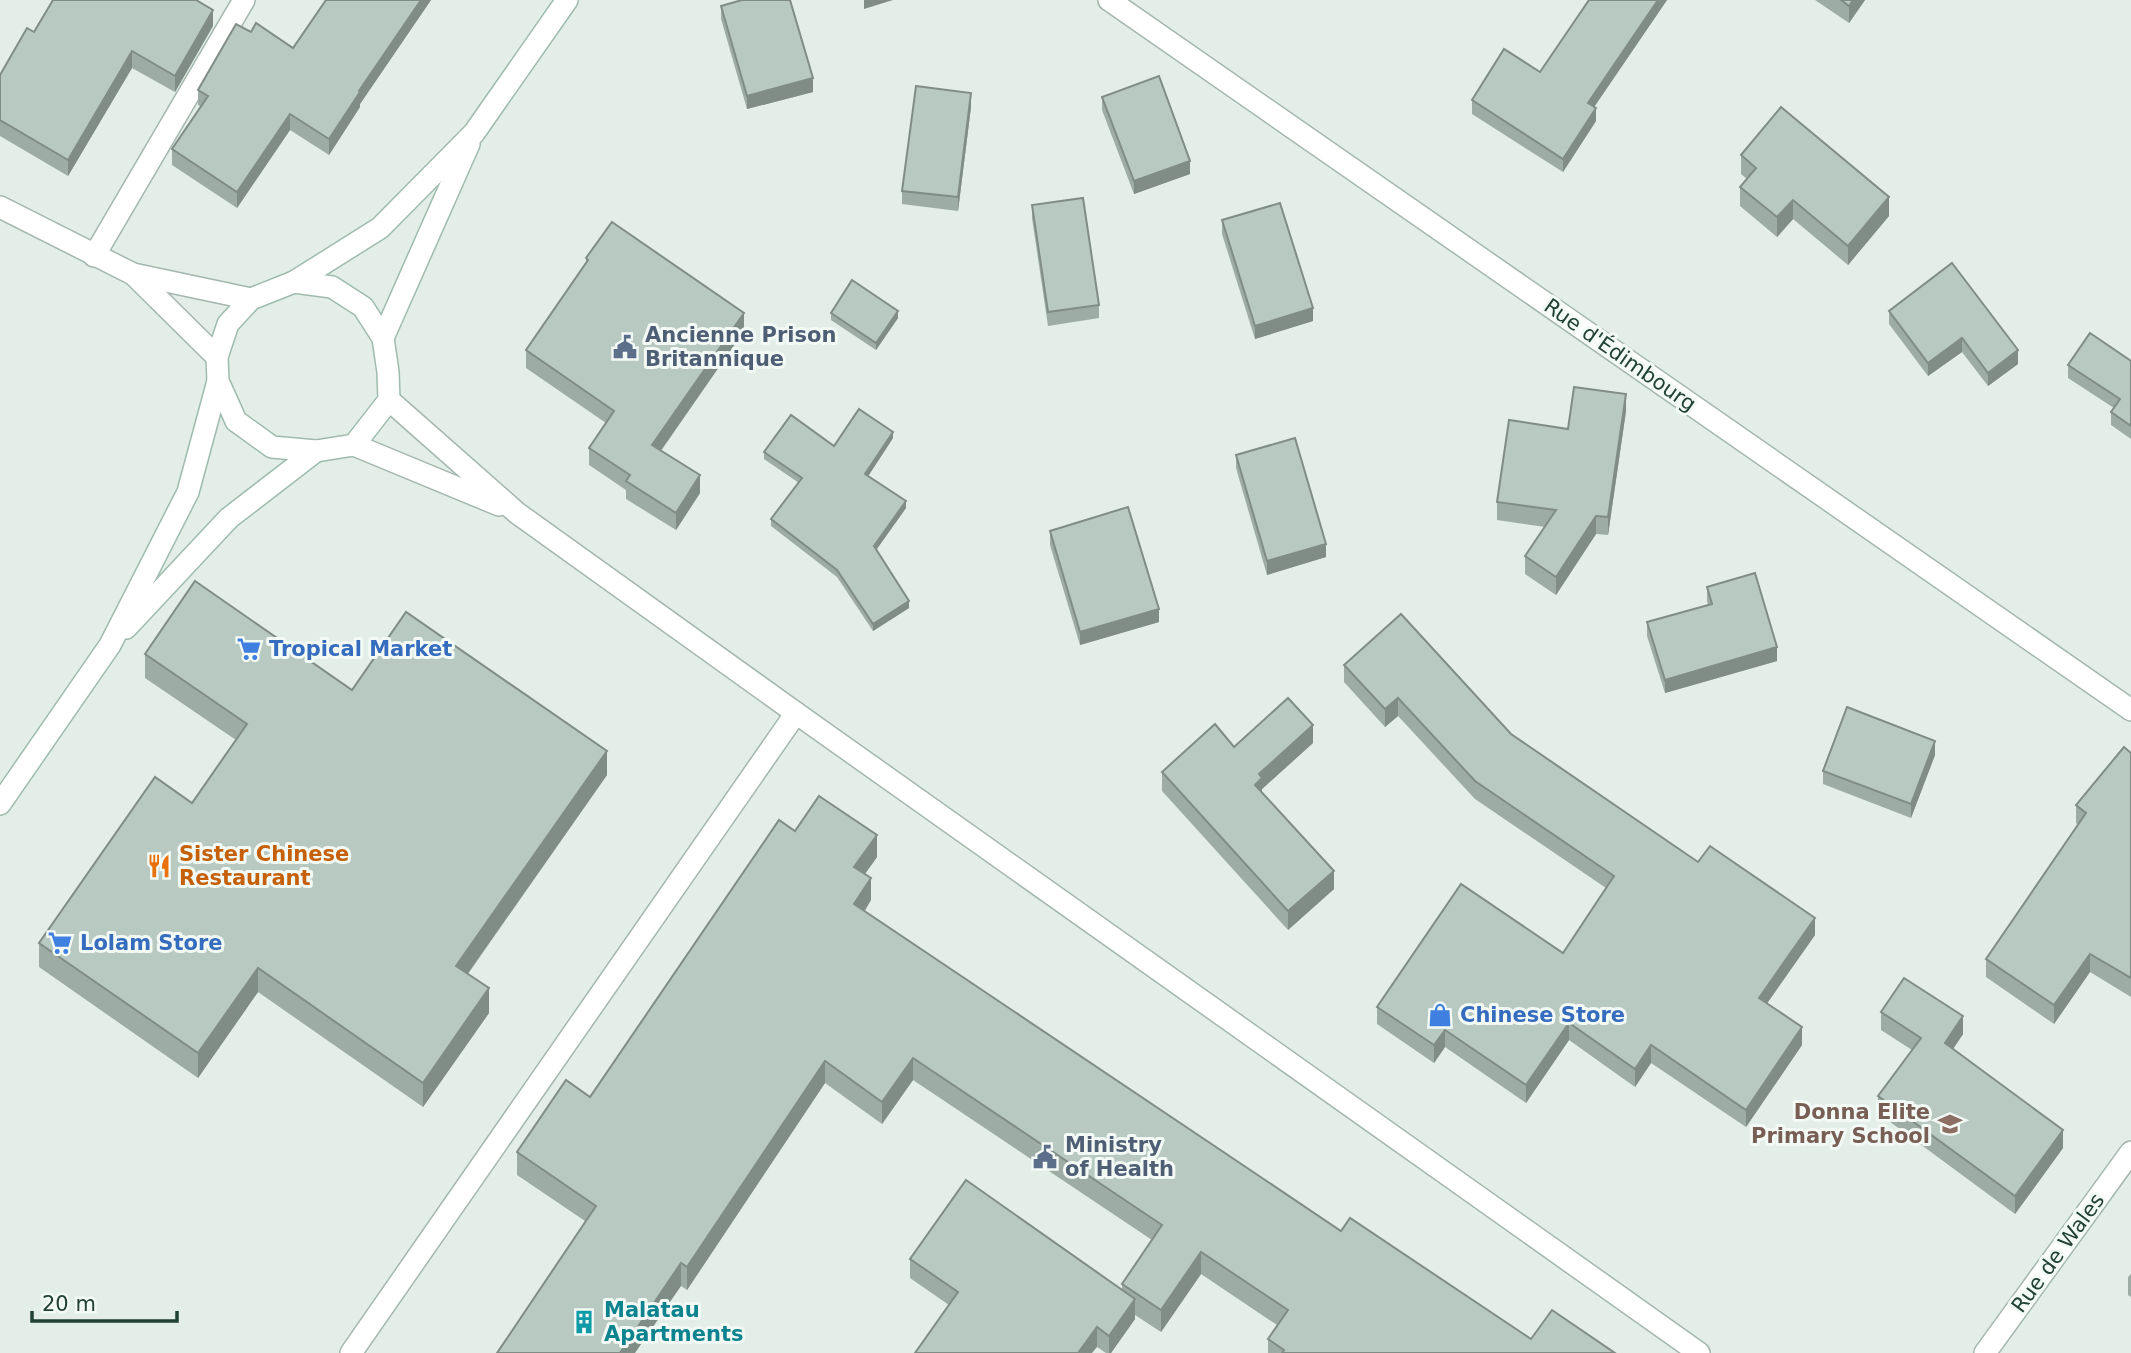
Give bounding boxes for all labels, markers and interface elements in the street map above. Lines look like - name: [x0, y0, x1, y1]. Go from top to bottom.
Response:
- street label: Rue d'Édimbourg: [1540, 293, 1701, 416]
- place label: Ancienne Prison Britannique: [645, 323, 836, 371]
- public building icon: Ancienne Prison Britannique: [611, 333, 639, 361]
- supermarket icon: Tropical Market: [235, 635, 263, 663]
- place label: Tropical Market: [269, 637, 452, 661]
- place label: Sister Chinese Restaurant: [179, 842, 349, 890]
- restaurant icon: Sister Chinese Restaurant: [145, 852, 173, 880]
- supermarket icon: Lolam Store: [46, 929, 74, 957]
- place label: Lolam Store: [80, 931, 223, 955]
- shop icon: Chinese Store: [1426, 1001, 1454, 1029]
- place label: Chinese Store: [1460, 1003, 1625, 1027]
- place label: Donna Elite Primary School: [1751, 1100, 1930, 1148]
- school or university icon: Donna Elite Primary School: [1936, 1110, 1964, 1138]
- place label: Ministry of Health: [1065, 1133, 1174, 1181]
- public building icon: Ministry of Health: [1031, 1143, 1059, 1171]
- street label: Rue de Wales: [2007, 1189, 2109, 1317]
- scale bar: [32, 1280, 177, 1324]
- text: 20 m: [42, 1292, 96, 1316]
- place label: Malatau Apartments: [604, 1298, 743, 1346]
- building icon: Malatau Apartments: [570, 1308, 598, 1336]

